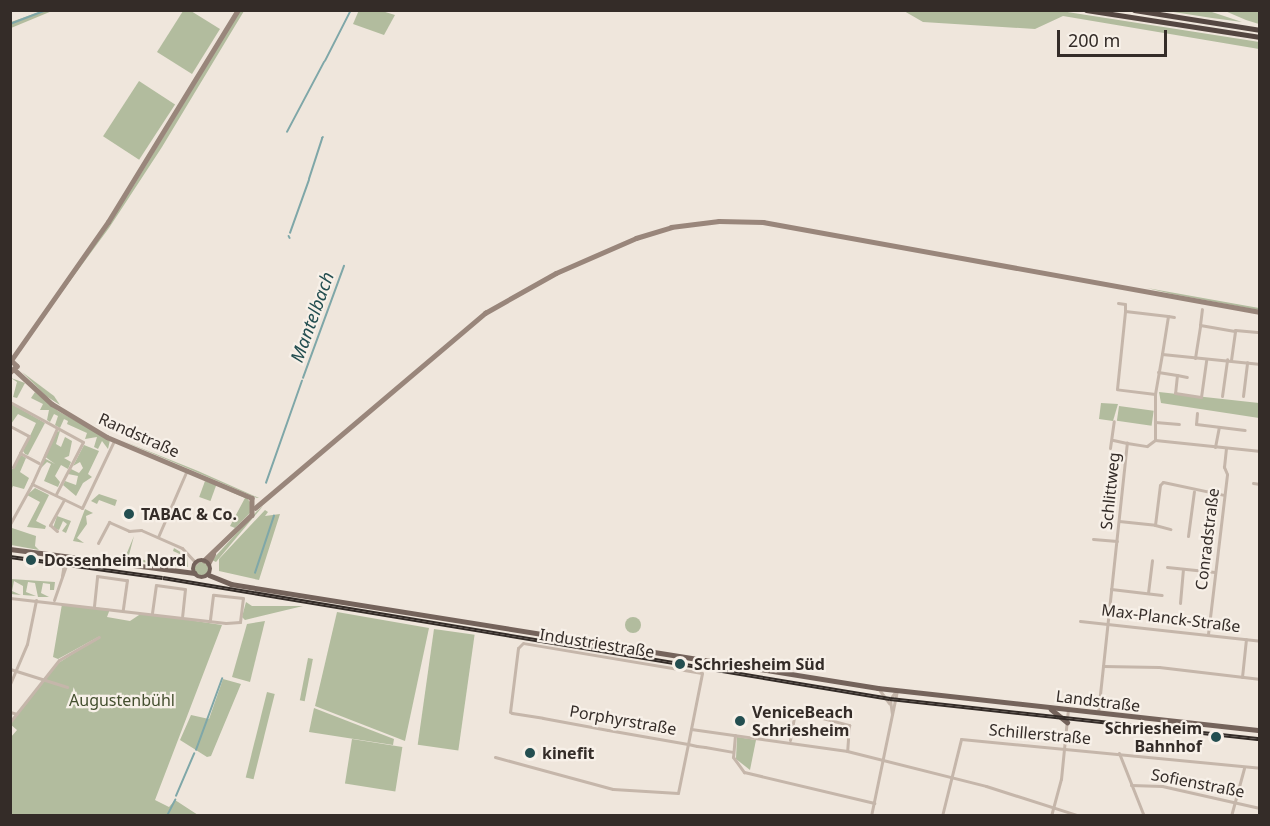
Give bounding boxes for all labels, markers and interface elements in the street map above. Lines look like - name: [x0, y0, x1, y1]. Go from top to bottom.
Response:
- scale bar: [1060, 18, 1170, 56]
- text: 200 m: [1068, 28, 1120, 52]
- water label: Mantelbach: [286, 269, 338, 365]
- street label: Randstraße: [96, 409, 182, 461]
- street label: Schlittweg: [1096, 451, 1124, 531]
- street label: Conradstraße: [1191, 487, 1223, 591]
- place label: TABAC & Co.: [141, 504, 237, 524]
- marker: TABAC & Co.: [122, 507, 136, 521]
- place label: Dossenheim Nord: [44, 550, 186, 570]
- marker: Dossenheim Nord: [22, 551, 40, 569]
- street label: Max-Planck-Straße: [1100, 600, 1242, 636]
- street label: Industriestraße: [538, 624, 656, 662]
- place label: Schriesheim Süd: [694, 654, 825, 674]
- marker: Schriesheim Süd: [671, 655, 689, 673]
- street label: Landstraße: [1055, 686, 1141, 716]
- park label: Augustenbühl: [69, 690, 175, 710]
- street label: Porphyrstraße: [568, 701, 678, 739]
- place label: VeniceBeach Schriesheim: [752, 702, 853, 740]
- marker: VeniceBeach Schriesheim: [733, 714, 747, 728]
- place label: Schriesheim Bahnhof: [1105, 718, 1202, 756]
- street label: Schillerstraße: [988, 720, 1092, 748]
- marker: Schriesheim Bahnhof: [1207, 728, 1225, 746]
- place label: kinefit: [542, 743, 595, 763]
- marker: kinefit: [523, 746, 537, 760]
- street label: Sofienstraße: [1150, 765, 1246, 801]

